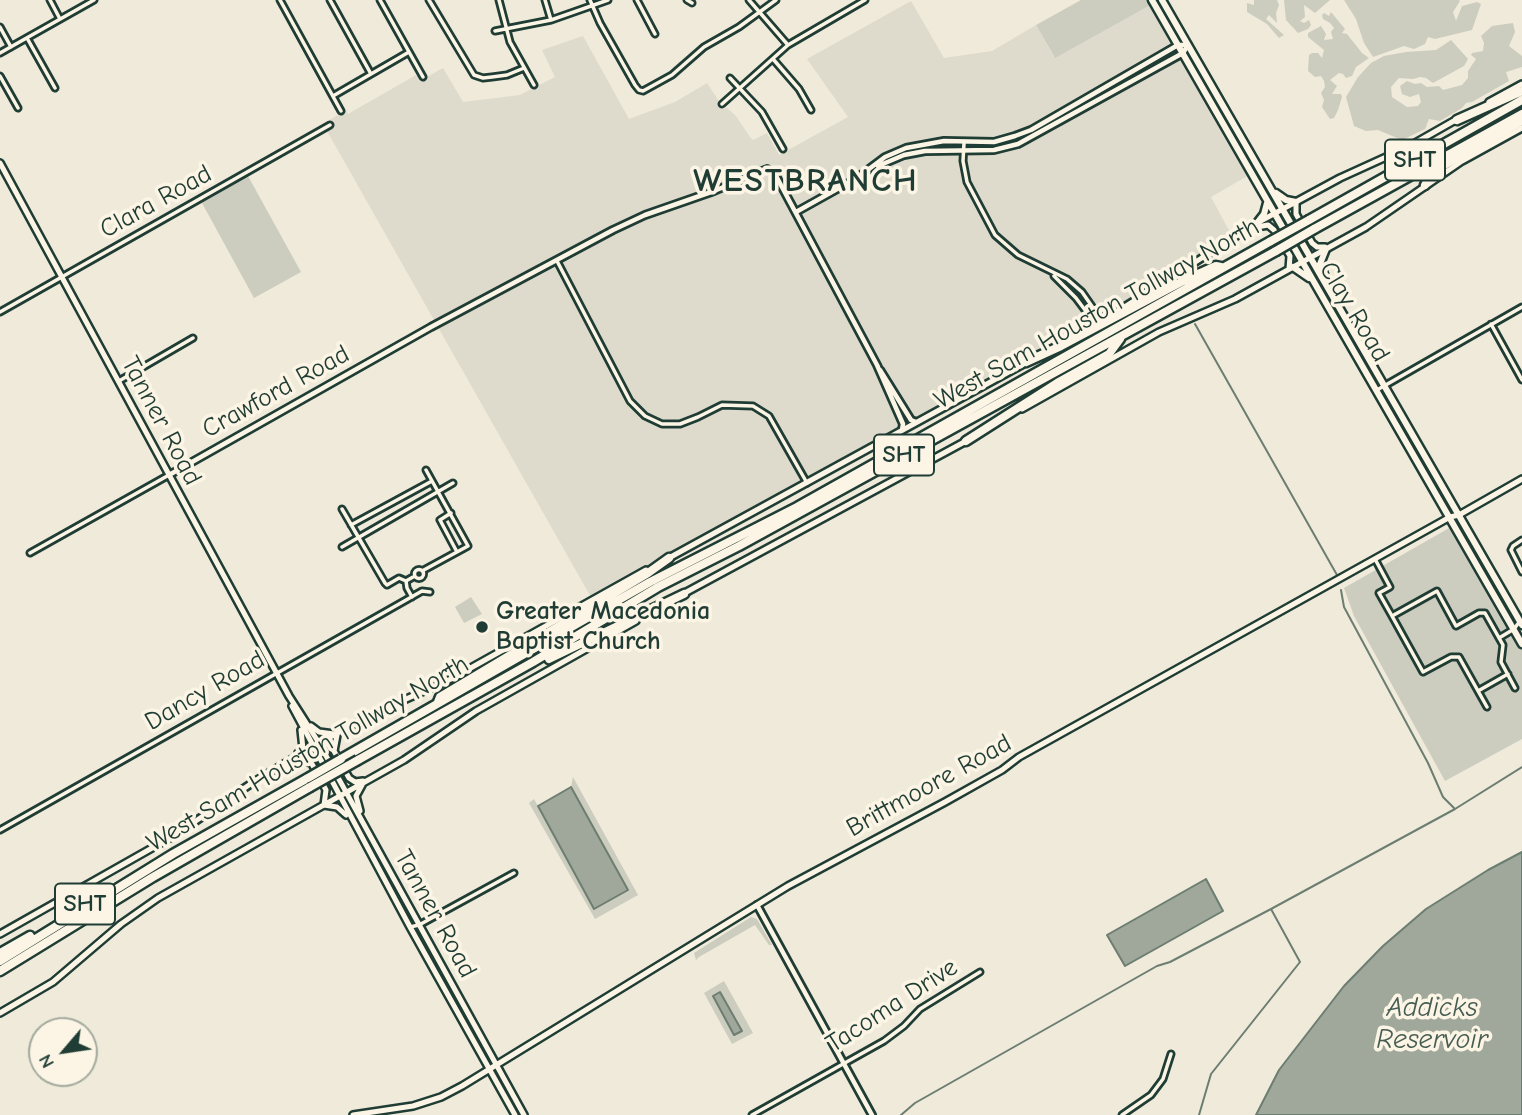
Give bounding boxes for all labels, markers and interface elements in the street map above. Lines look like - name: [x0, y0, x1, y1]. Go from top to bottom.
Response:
- road number: SHT: [1385, 140, 1445, 180]
- street label: Clara Road: [95, 159, 217, 245]
- district label: WESTBRANCH: [695, 162, 917, 202]
- street label: West Sam Houston Tollway North: [929, 212, 1265, 416]
- street label: Clay Road: [1312, 256, 1396, 368]
- street label: Crawford Road: [197, 339, 355, 445]
- street label: Tanner Road: [114, 351, 208, 491]
- road number: SHT: [874, 434, 934, 476]
- place label: Greater Macedonia Baptist Church: [496, 596, 710, 658]
- marker: Greater Macedonia Baptist Church: [474, 619, 490, 635]
- street label: Dancy Road: [140, 644, 270, 738]
- street label: West Sam Houston Tollway North: [142, 649, 474, 859]
- street label: Brittmoore Road: [841, 728, 1017, 844]
- street label: Tanner Road: [387, 845, 483, 983]
- road number: SHT: [55, 884, 115, 924]
- street label: Tacoma Drive: [820, 952, 964, 1060]
- water label: Addicks Reservoir: [1376, 991, 1488, 1057]
- north arrow: [28, 1017, 98, 1087]
- text: N: [34, 1050, 59, 1072]

